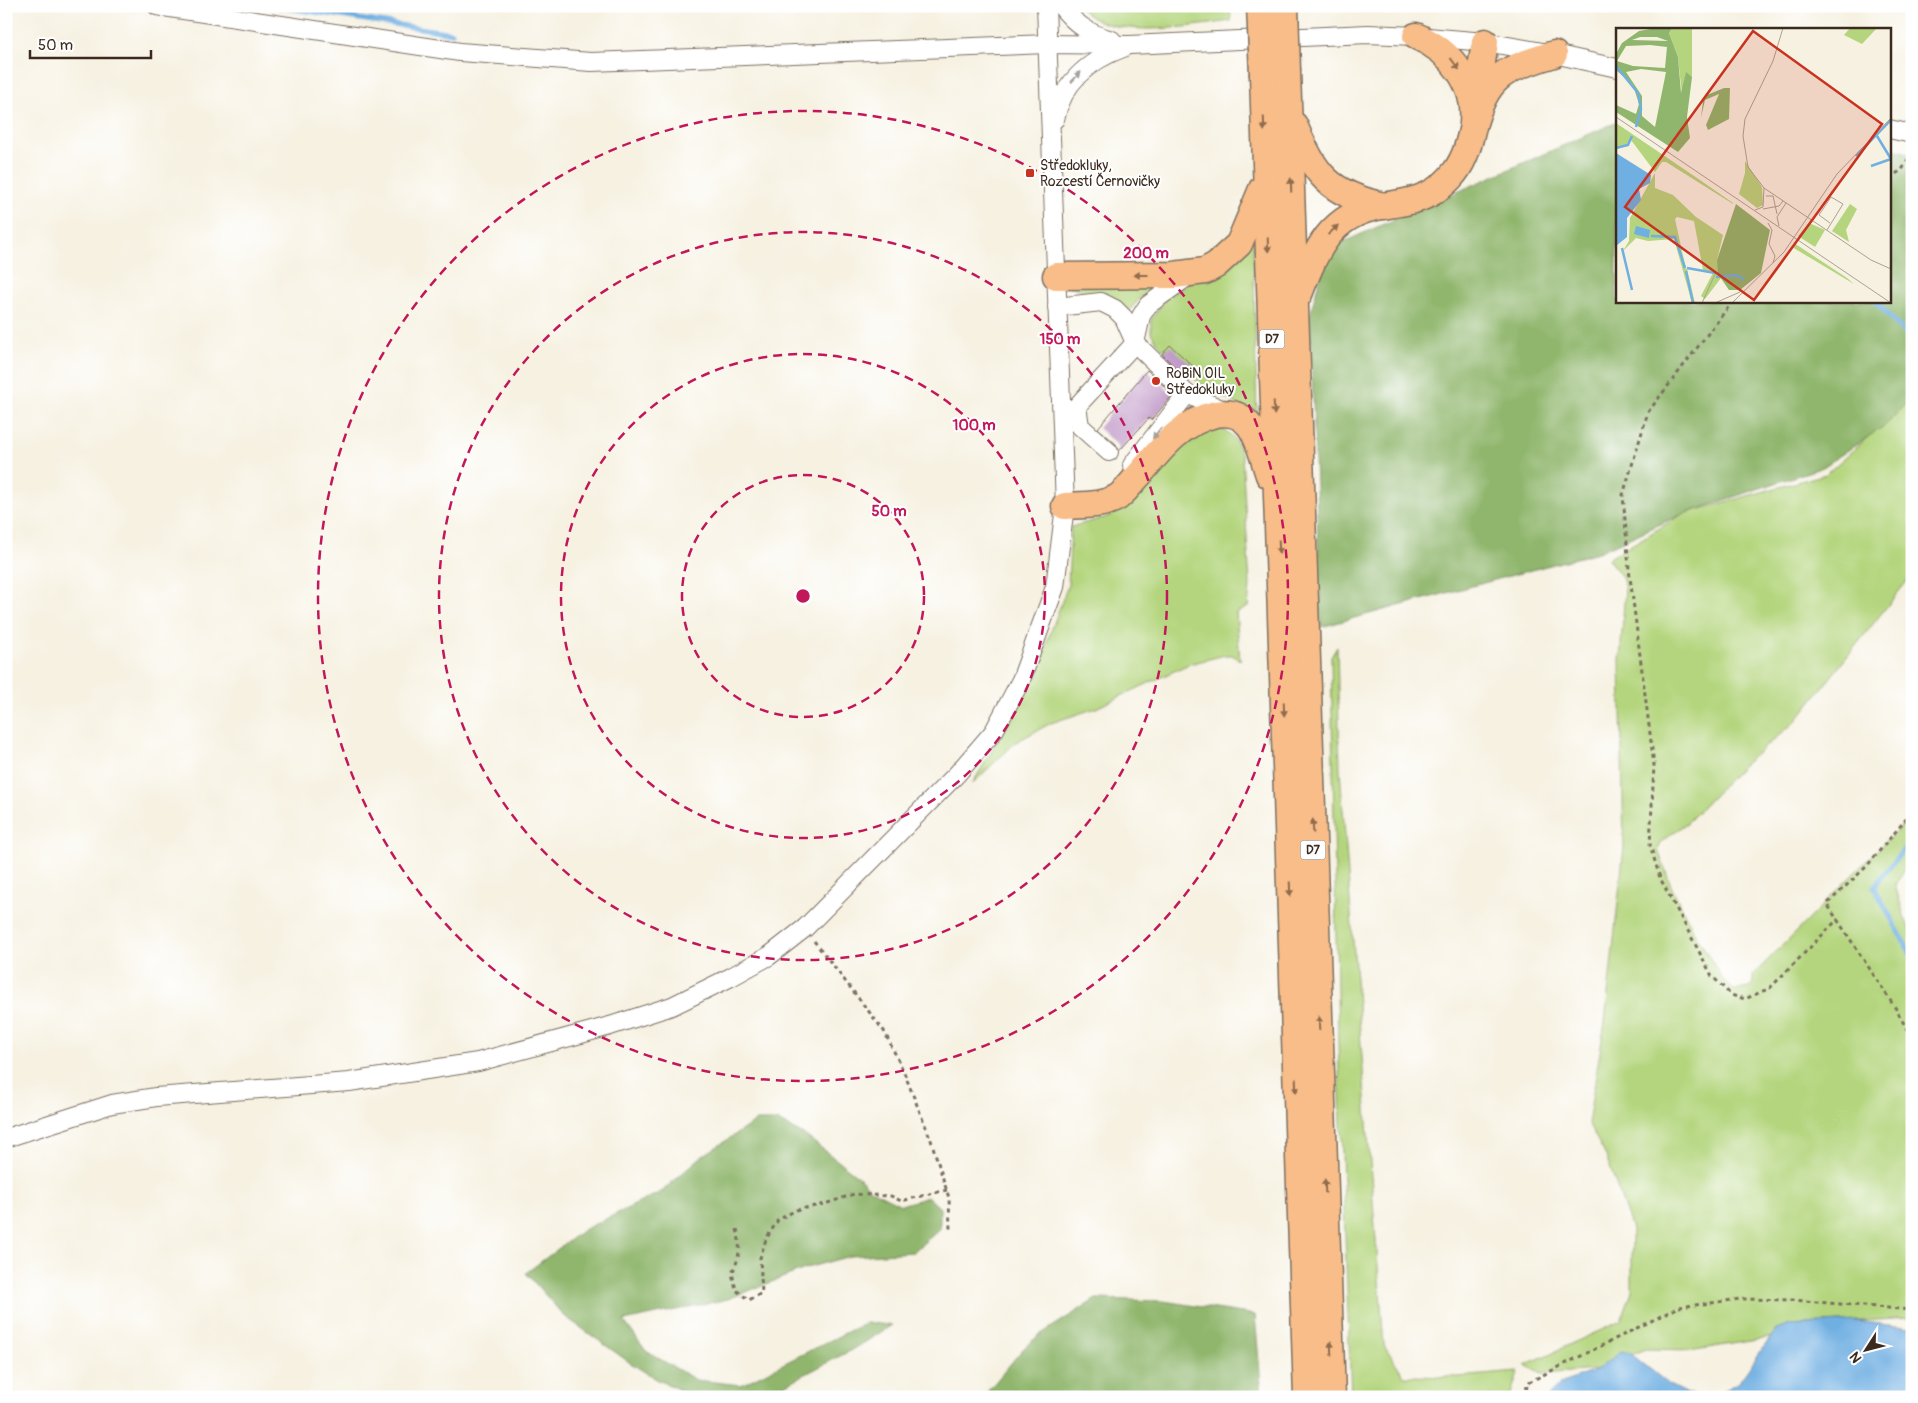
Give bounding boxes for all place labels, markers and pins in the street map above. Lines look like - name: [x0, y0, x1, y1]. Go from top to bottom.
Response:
- place label: Středokluky, Rozcestí Černovičky: [1040, 157, 1160, 190]
- marker: Středokluky, Rozcestí Černovičky: [1024, 167, 1036, 179]
- place label: RoBiN OIL Středokluky: [1166, 365, 1234, 398]
- marker: RoBiN OIL Středokluky: [1150, 375, 1162, 387]
- centre of rings: [794, 587, 812, 605]

